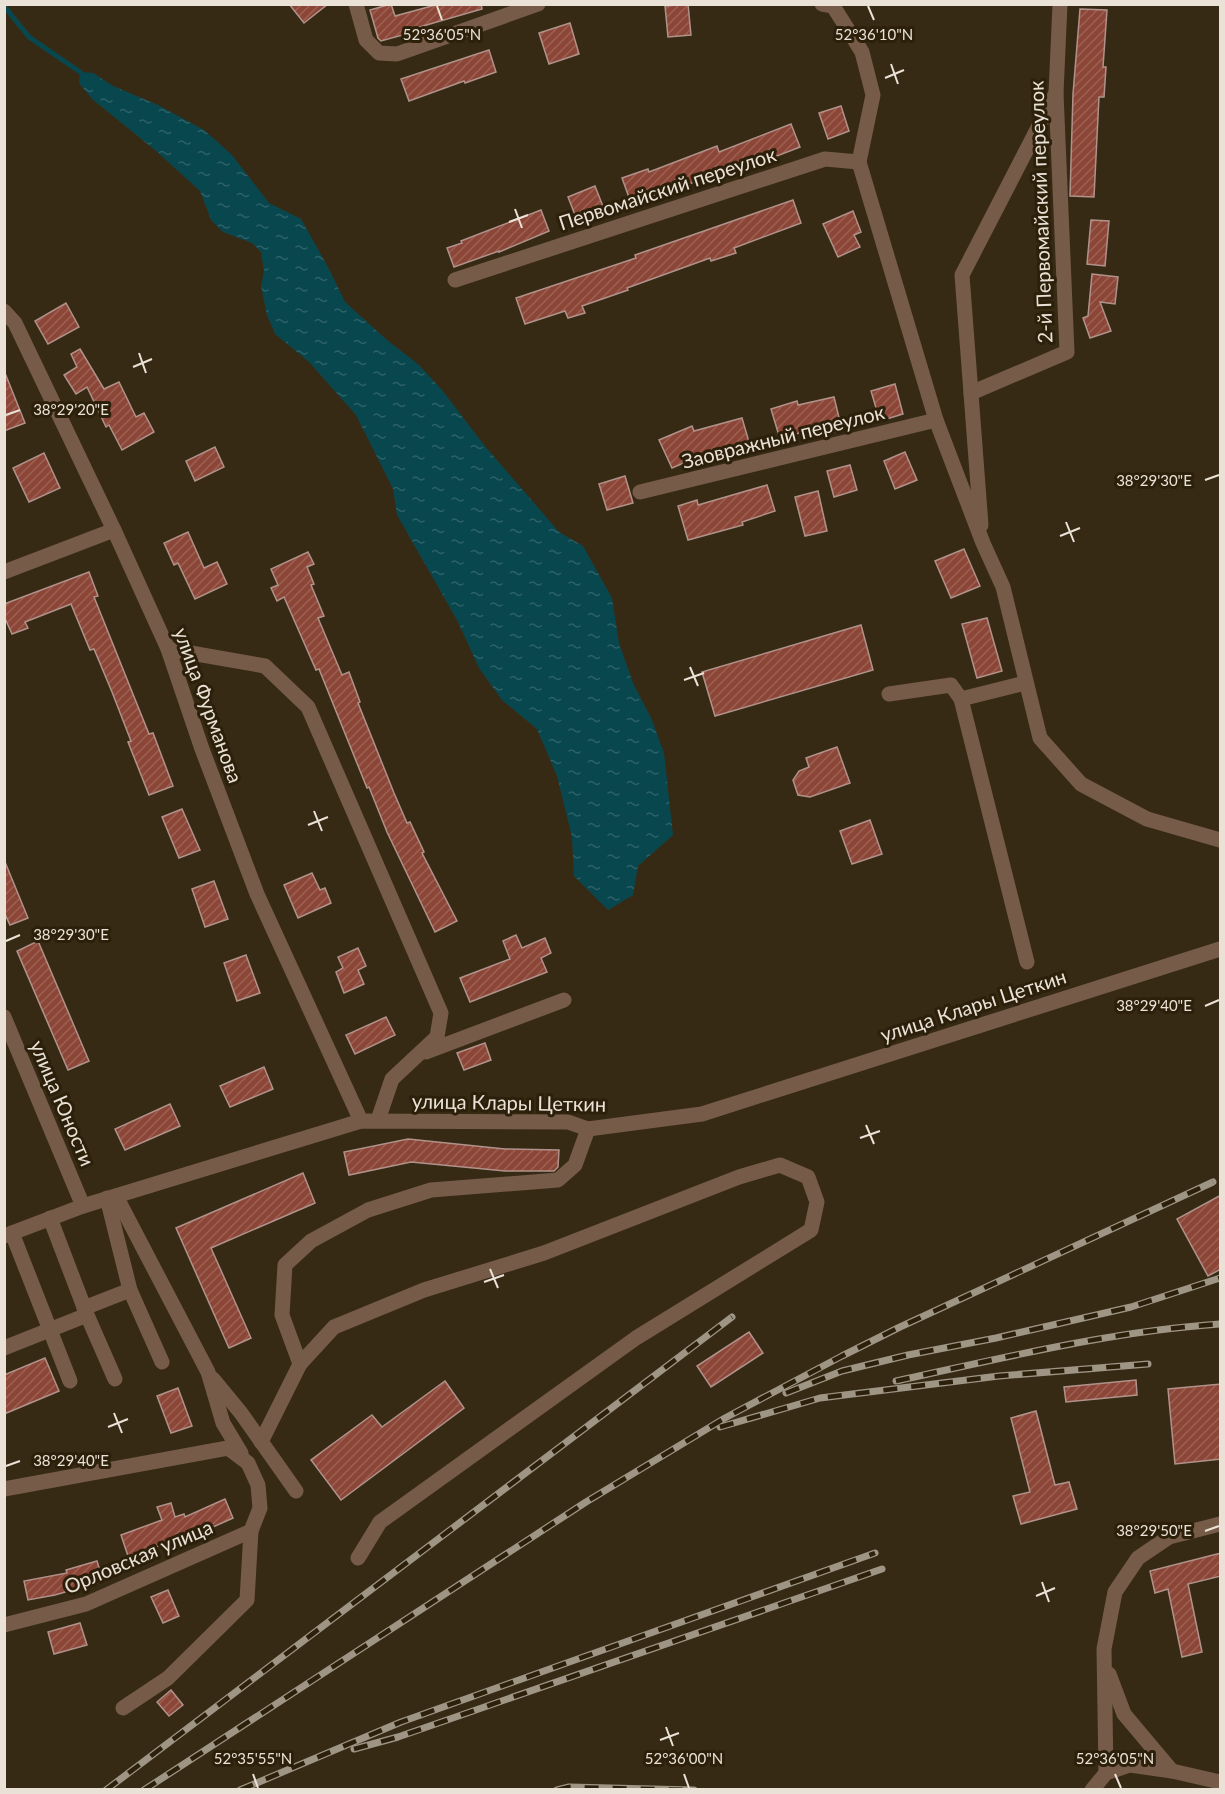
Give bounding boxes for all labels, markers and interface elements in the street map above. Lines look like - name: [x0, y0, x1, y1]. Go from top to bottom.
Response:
- text: 52°36'05"N: [403, 25, 481, 43]
- text: 52°36'10"N: [835, 25, 913, 43]
- street label: 2-й Первомайский переулок: [1023, 80, 1057, 344]
- street label: Первомайский переулок: [555, 141, 779, 235]
- street label: Заовражный переулок: [679, 399, 887, 473]
- text: 38°29'20"E: [33, 400, 109, 418]
- text: 38°29'30"E: [1116, 471, 1192, 489]
- street label: улица Фурманова: [170, 624, 248, 786]
- text: 38°29'30"E: [33, 925, 109, 943]
- street label: улица Клары Цеткин: [877, 964, 1069, 1046]
- text: 38°29'40"E: [1116, 996, 1192, 1014]
- street label: улица Юности: [26, 1037, 100, 1169]
- street label: улица Клары Цеткин: [412, 1088, 606, 1116]
- text: 38°29'40"E: [33, 1451, 109, 1469]
- street label: Орловская улица: [60, 1514, 216, 1598]
- text: 38°29'50"E: [1116, 1521, 1192, 1539]
- text: 52°35'55"N: [214, 1749, 292, 1767]
- text: 52°36'00"N: [645, 1749, 723, 1767]
- text: 52°36'05"N: [1076, 1749, 1154, 1767]

